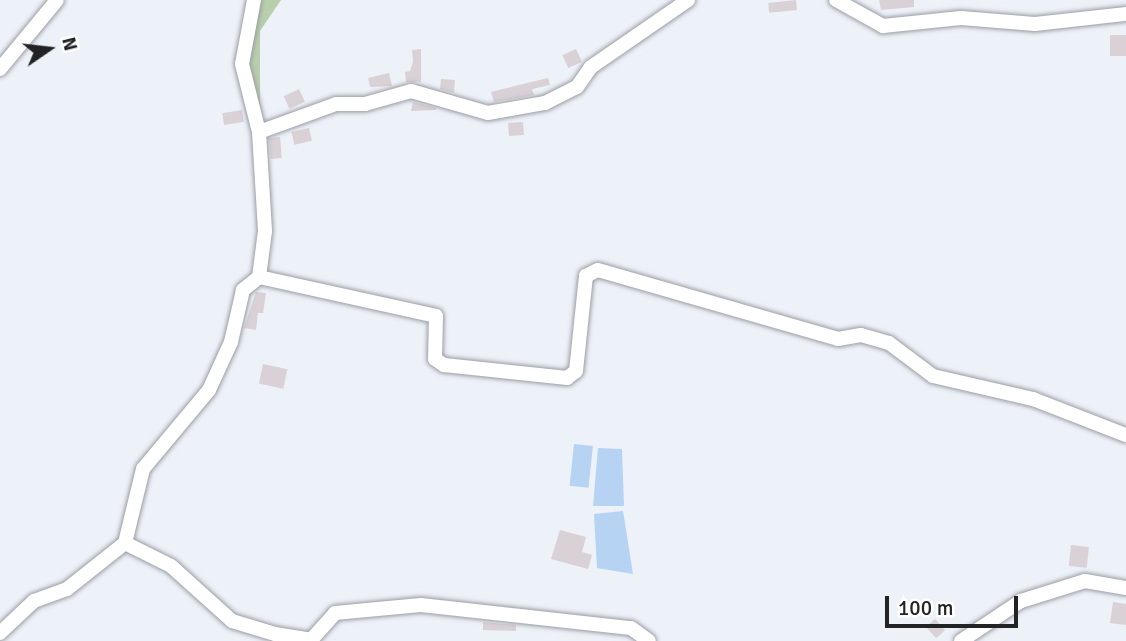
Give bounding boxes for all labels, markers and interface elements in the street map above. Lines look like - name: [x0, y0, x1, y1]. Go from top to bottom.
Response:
- north arrow: [14, 14, 84, 84]
- text: N: [56, 35, 83, 53]
- scale bar: [888, 582, 1021, 626]
- text: 100 m: [898, 595, 953, 621]

